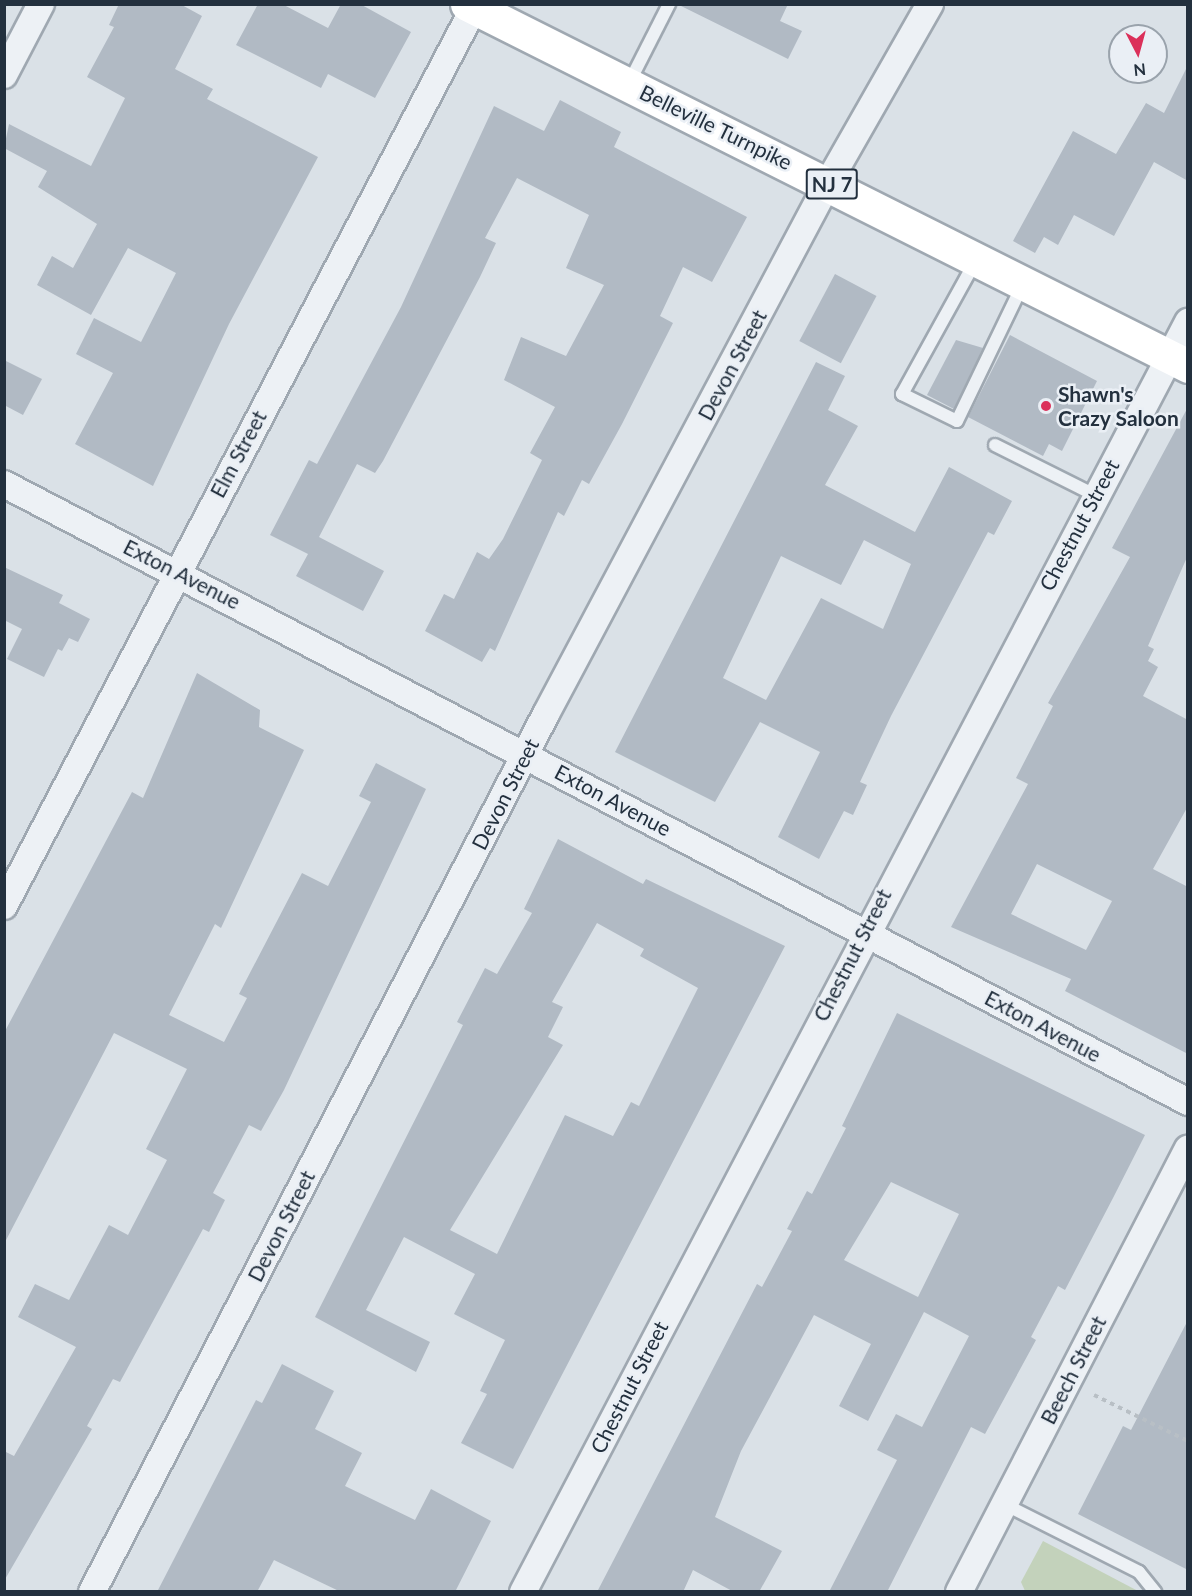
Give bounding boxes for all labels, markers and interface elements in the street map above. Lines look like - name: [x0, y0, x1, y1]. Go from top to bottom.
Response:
- north arrow: [1108, 24, 1168, 84]
- text: N: [1133, 60, 1147, 81]
- street label: Belleville Turnpike: [636, 79, 796, 175]
- road number: NJ 7: [805, 167, 859, 201]
- street label: Devon Street: [692, 305, 772, 425]
- place label: Shawn's Crazy Saloon: [1058, 381, 1179, 431]
- marker: Shawn's Crazy Saloon: [1039, 399, 1053, 413]
- street label: Elm Street: [205, 406, 271, 502]
- street label: Chestnut Street: [1034, 455, 1124, 595]
- street label: Exton Avenue: [119, 534, 245, 614]
- street label: Devon Street: [466, 734, 544, 854]
- street label: Exton Avenue: [550, 759, 676, 841]
- street label: Chestnut Street: [808, 885, 896, 1025]
- street label: Exton Avenue: [980, 985, 1106, 1067]
- street label: Devon Street: [242, 1166, 320, 1286]
- street label: Beech Street: [1035, 1312, 1111, 1428]
- street label: Chestnut Street: [585, 1317, 673, 1457]

